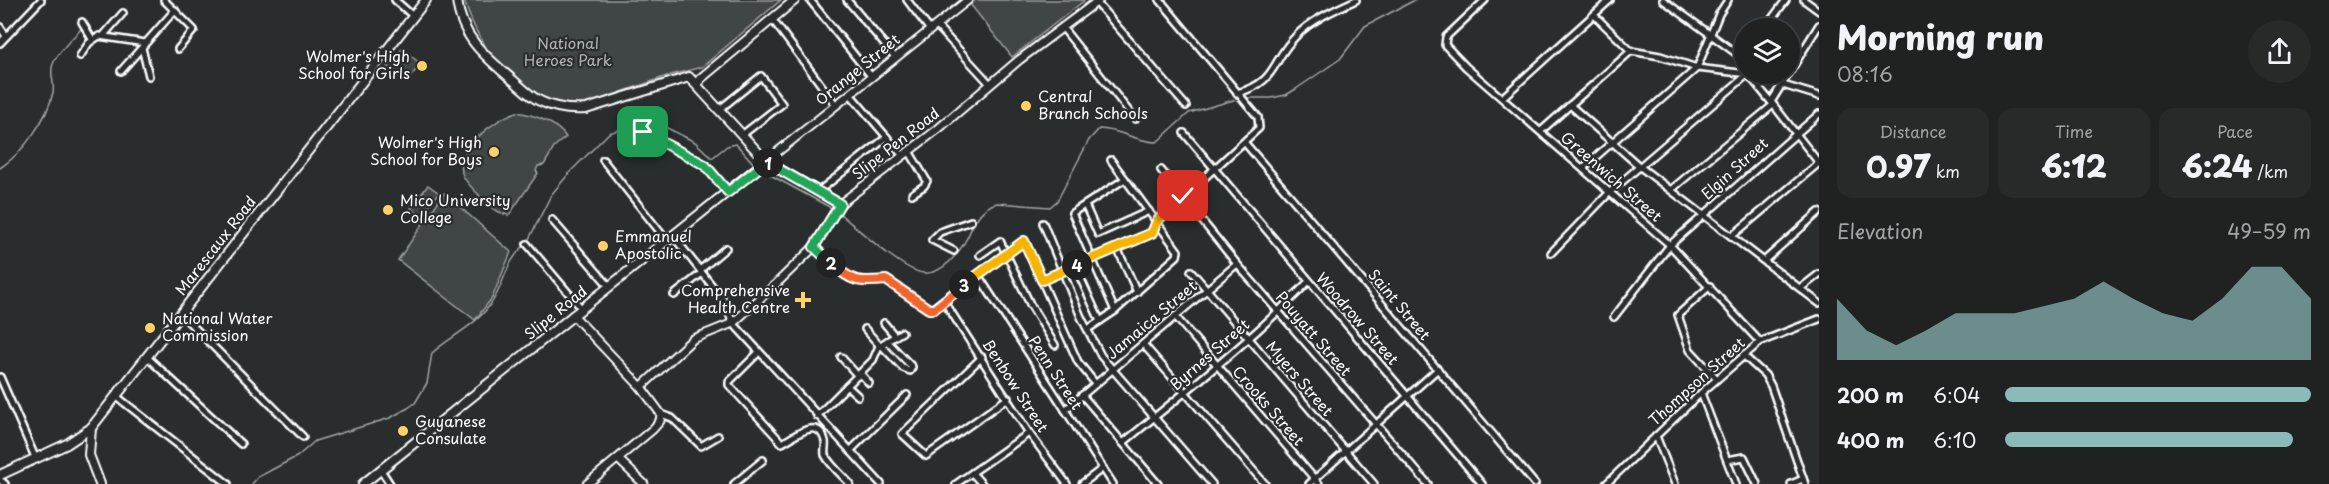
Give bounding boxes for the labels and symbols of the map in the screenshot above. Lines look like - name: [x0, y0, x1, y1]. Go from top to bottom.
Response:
- street label: Orange Street: [810, 27, 904, 110]
- park label: National Heroes Park: [524, 31, 612, 71]
- place label: Wolmer's High School for Girls: [298, 44, 410, 84]
- marker: Wolmer's High School for Girls: [415, 59, 429, 73]
- place label: Central Branch Schools: [1038, 84, 1148, 124]
- marker: Central Branch Schools: [1019, 99, 1033, 113]
- street label: Slipe Pen Road: [846, 101, 944, 184]
- pin: [617, 106, 668, 157]
- street label: Greenwich Street: [1556, 125, 1668, 226]
- place label: Wolmer's High School for Boys: [370, 130, 482, 170]
- street label: Elgin Street: [1695, 131, 1773, 204]
- marker: Wolmer's High School for Boys: [487, 145, 501, 159]
- pin: 1: [753, 148, 783, 178]
- pin: [1157, 170, 1208, 221]
- place label: Mico University College: [400, 188, 511, 228]
- street label: Marescaux Road: [169, 191, 261, 300]
- marker: Mico University College: [381, 203, 395, 217]
- place label: Emmanuel Apostolic: [615, 224, 692, 264]
- marker: Emmanuel Apostolic: [596, 239, 610, 253]
- pin: 2: [816, 248, 846, 278]
- pin: 4: [1062, 250, 1092, 280]
- street label: Saint Street: [1363, 263, 1437, 345]
- street label: Woodrow Street: [1311, 267, 1405, 369]
- pin: 3: [949, 270, 979, 300]
- street label: Jamaica Street: [1101, 274, 1201, 364]
- place label: Comprehensive Health Centre: [681, 278, 790, 318]
- street label: Slipe Road: [519, 279, 592, 344]
- street label: Pouyatt Street: [1271, 286, 1358, 381]
- marker: Comprehensive Health Centre: [794, 291, 812, 309]
- place label: National Water Commission: [162, 306, 273, 346]
- street label: Byrnes Street: [1164, 313, 1254, 395]
- marker: National Water Commission: [143, 321, 157, 335]
- street label: Penn Street: [1024, 330, 1089, 414]
- street label: Thompson Street: [1643, 331, 1750, 431]
- street label: Benbow Street: [977, 334, 1055, 436]
- street label: Myers Street: [1261, 335, 1339, 421]
- street label: Crooks Street: [1228, 360, 1311, 450]
- place label: Guyanese Consulate: [415, 409, 486, 449]
- marker: Guyanese Consulate: [396, 424, 410, 438]

